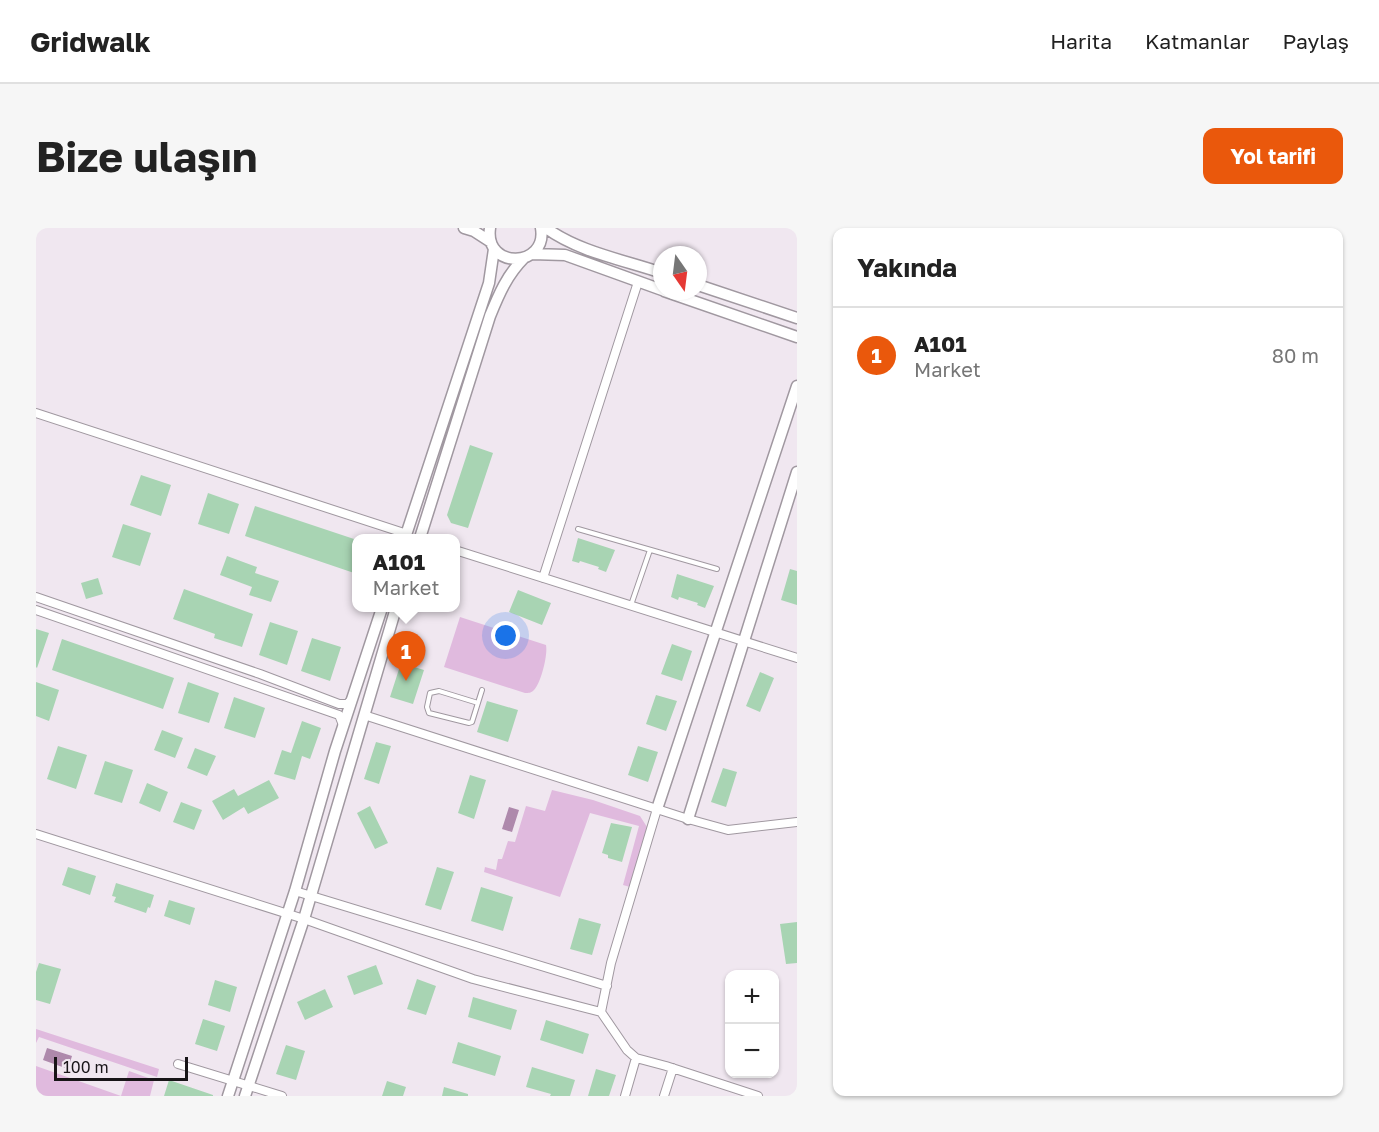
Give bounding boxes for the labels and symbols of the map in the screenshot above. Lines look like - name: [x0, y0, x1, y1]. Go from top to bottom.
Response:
- north arrow: [653, 246, 707, 300]
- your location: [491, 621, 520, 650]
- pin: 1: [386, 632, 425, 681]
- scale bar: [54, 1054, 188, 1082]

